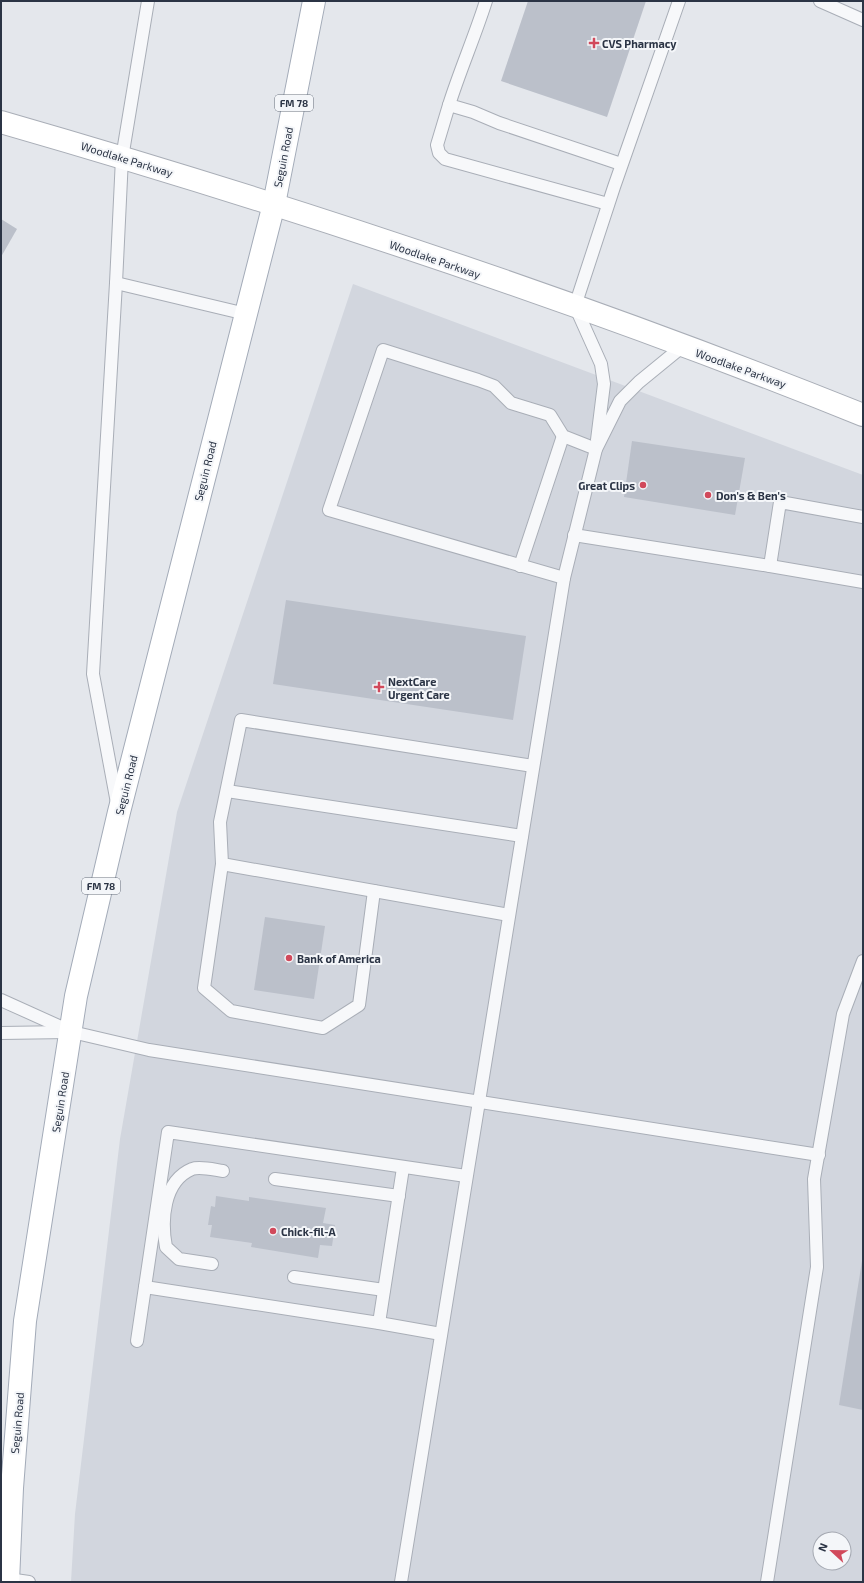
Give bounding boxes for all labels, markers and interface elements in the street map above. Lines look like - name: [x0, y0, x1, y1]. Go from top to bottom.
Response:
- place label: CVS Pharmacy: [602, 37, 677, 51]
- marker: CVS Pharmacy: [589, 38, 599, 48]
- road number: FM 78: [275, 95, 313, 111]
- street label: Seguin Road: [271, 126, 295, 188]
- street label: Woodlake Parkway: [79, 139, 175, 179]
- street label: Woodlake Parkway: [388, 237, 482, 281]
- street label: Woodlake Parkway: [694, 346, 788, 391]
- street label: Seguin Road: [191, 440, 219, 502]
- place label: Great Clips: [578, 479, 635, 492]
- marker: Great Clips: [638, 480, 648, 490]
- place label: Don's & Ben's: [716, 489, 786, 502]
- marker: Don's & Ben's: [703, 490, 713, 500]
- place label: NextCare Urgent Care: [388, 675, 450, 701]
- marker: NextCare Urgent Care: [373, 681, 385, 693]
- street label: Seguin Road: [112, 754, 140, 816]
- road number: FM 78: [82, 878, 120, 894]
- place label: Bank of America: [297, 952, 381, 965]
- marker: Bank of America: [284, 953, 294, 963]
- street label: Seguin Road: [49, 1071, 71, 1133]
- place label: Chick-fil-A: [281, 1225, 336, 1238]
- marker: Chick-fil-A: [268, 1226, 278, 1236]
- street label: Seguin Road: [8, 1392, 26, 1454]
- north arrow: [812, 1531, 852, 1571]
- text: N: [815, 1541, 830, 1553]

